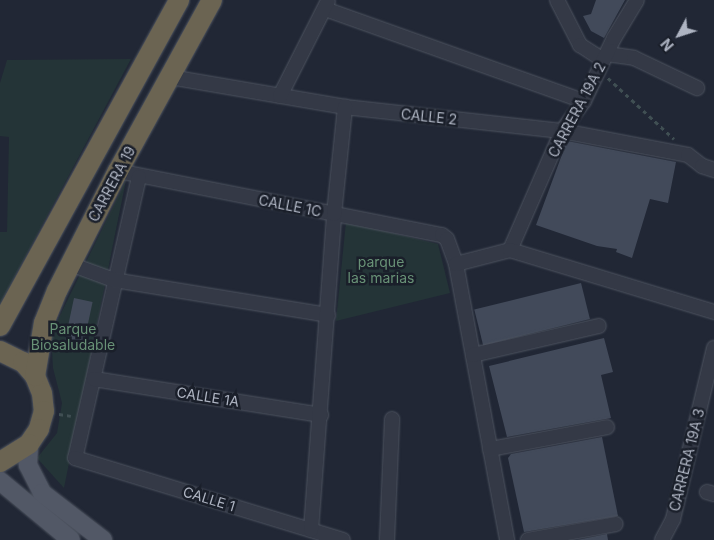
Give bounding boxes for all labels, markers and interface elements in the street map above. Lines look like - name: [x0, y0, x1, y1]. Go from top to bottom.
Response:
- north arrow: [654, 10, 704, 60]
- text: N: [657, 35, 677, 55]
- street label: CARRERA 19A 2: [545, 60, 609, 160]
- street label: CALLE 2: [400, 106, 458, 128]
- street label: CARRERA 19: [85, 143, 139, 225]
- street label: CALLE 1C: [257, 192, 323, 220]
- park label: parque las marias: [348, 254, 414, 286]
- park label: Parque Biosaludable: [31, 321, 115, 354]
- street label: CALLE 1A: [175, 384, 241, 410]
- street label: CARRERA 19A 3: [666, 407, 708, 513]
- street label: CALLE 1: [181, 483, 237, 515]

